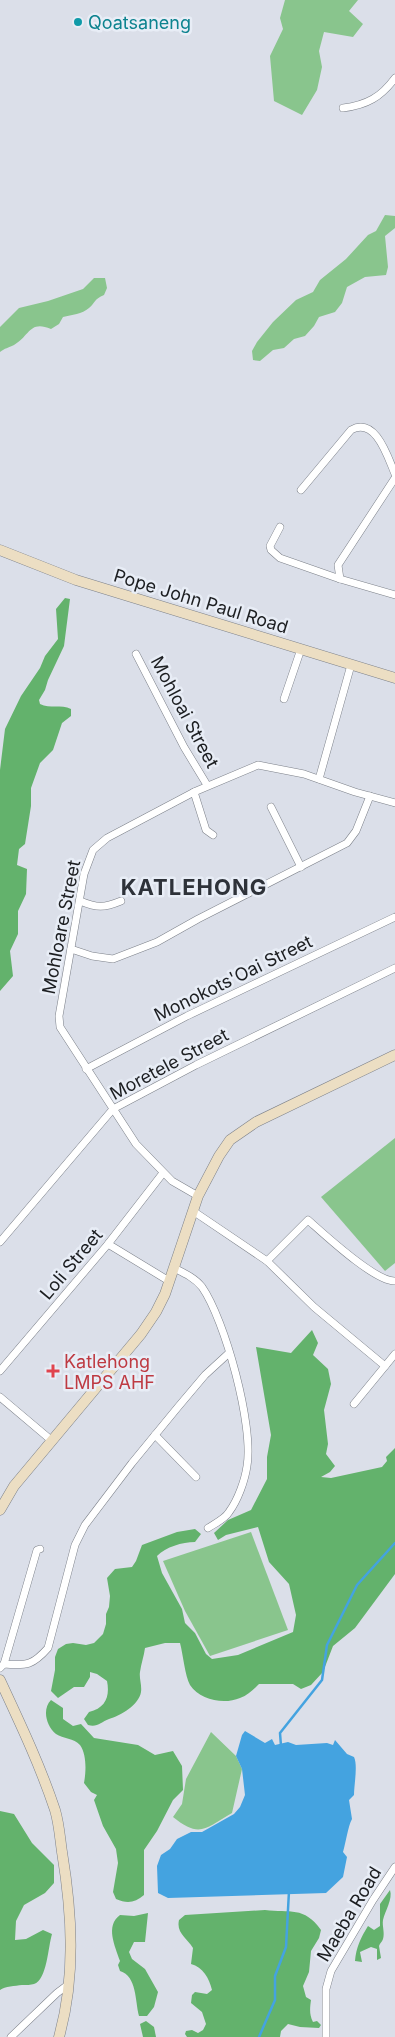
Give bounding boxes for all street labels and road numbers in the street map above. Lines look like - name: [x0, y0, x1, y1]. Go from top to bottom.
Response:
- street label: Pope John Paul Road: [111, 564, 291, 638]
- street label: Mohloai Street: [147, 653, 223, 771]
- street label: Mohloare Street: [38, 858, 84, 996]
- street label: Monokots'Oai Street: [150, 930, 316, 1025]
- street label: Moretele Street: [106, 1024, 232, 1104]
- street label: Loli Street: [35, 1224, 107, 1304]
- street label: Maeba Road: [313, 1863, 385, 1965]

